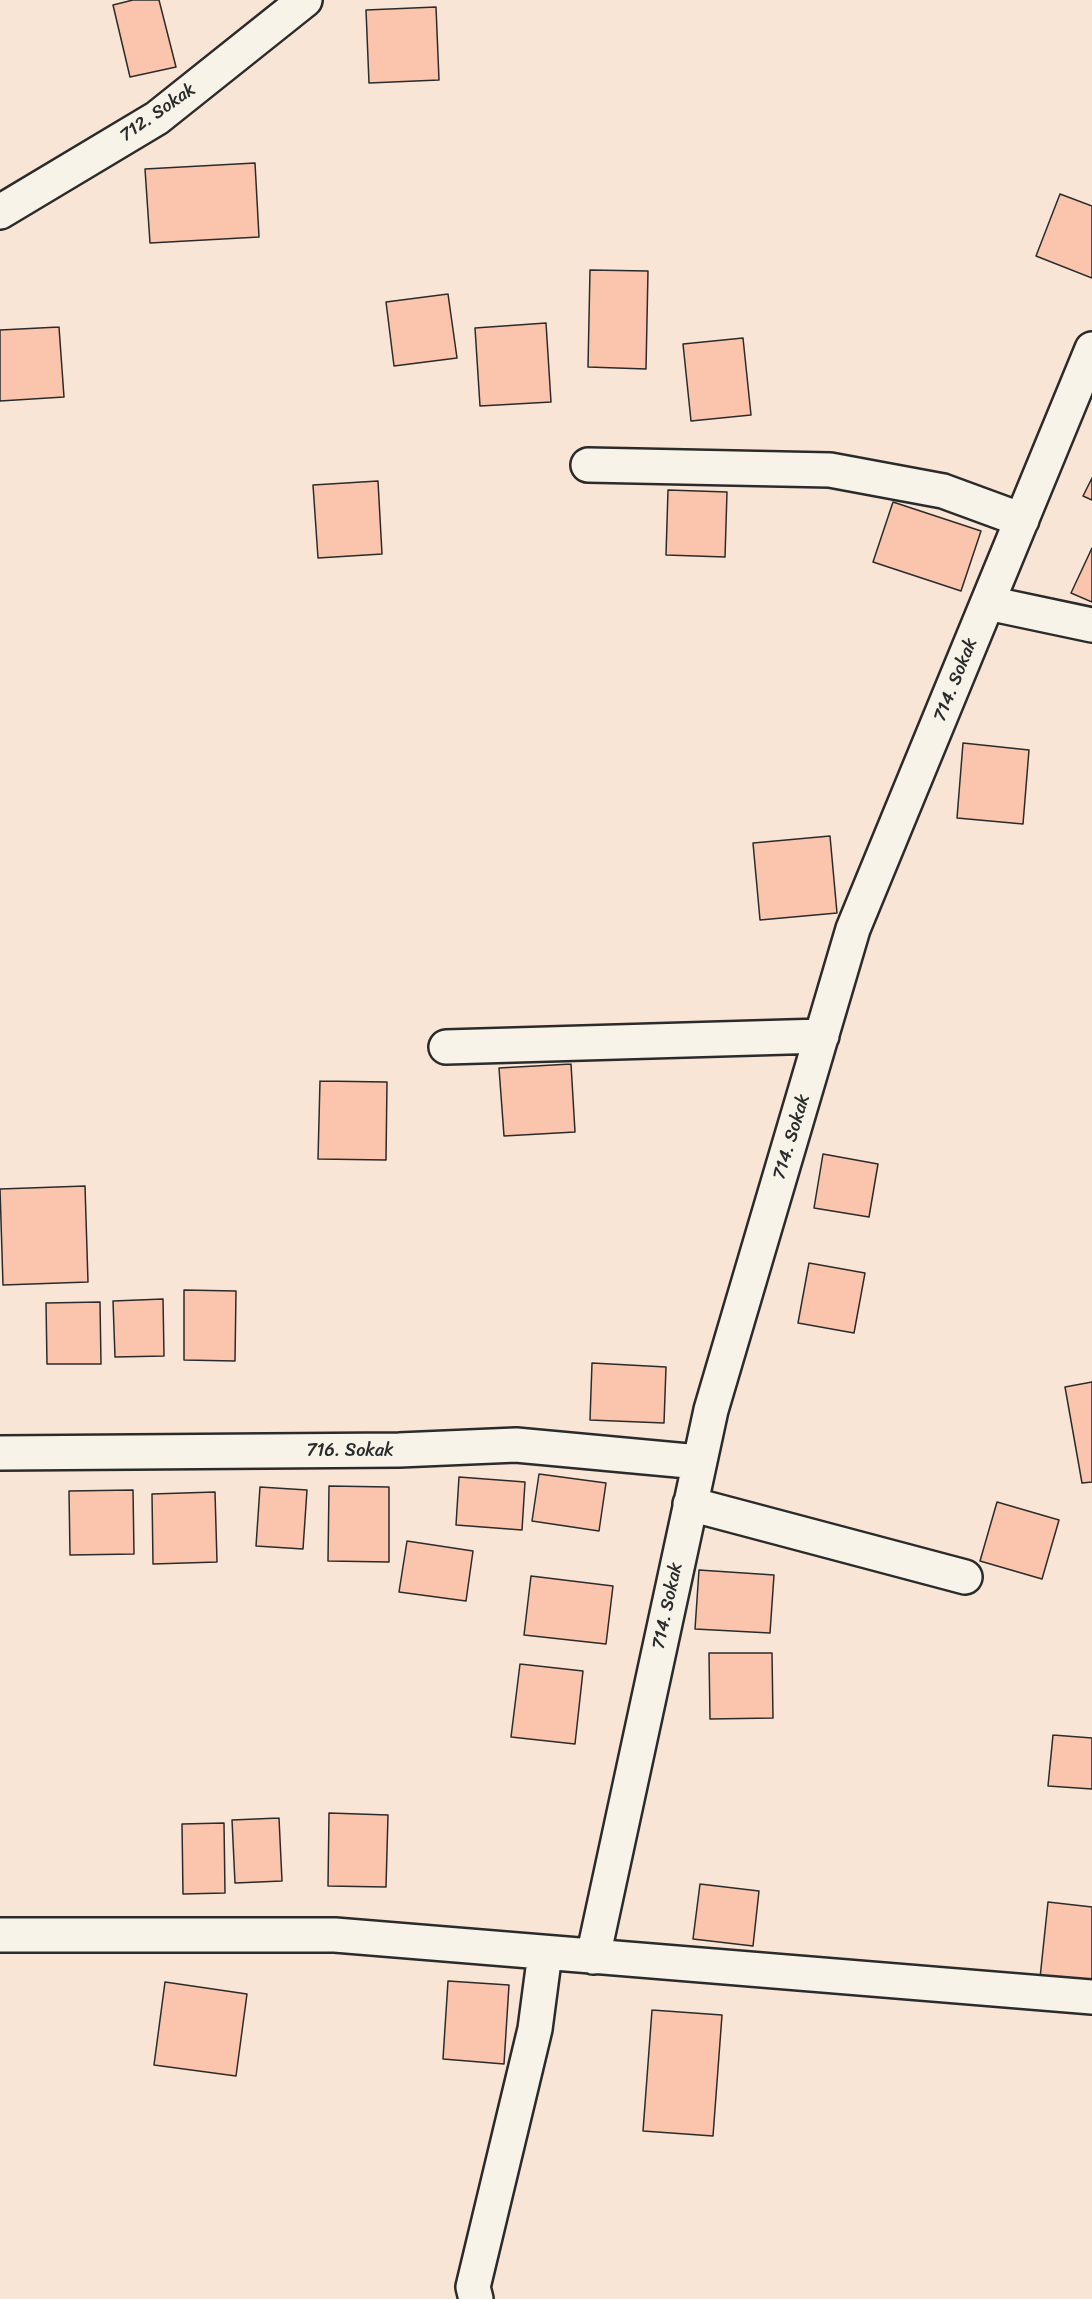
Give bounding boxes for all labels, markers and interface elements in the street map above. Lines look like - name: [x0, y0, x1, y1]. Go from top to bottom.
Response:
- street label: 712. Sokak: [116, 79, 200, 147]
- street label: 714. Sokak: [930, 635, 982, 725]
- street label: 714. Sokak: [769, 1092, 815, 1182]
- street label: 716. Sokak: [307, 1440, 393, 1462]
- street label: 714. Sokak: [648, 1561, 688, 1651]

